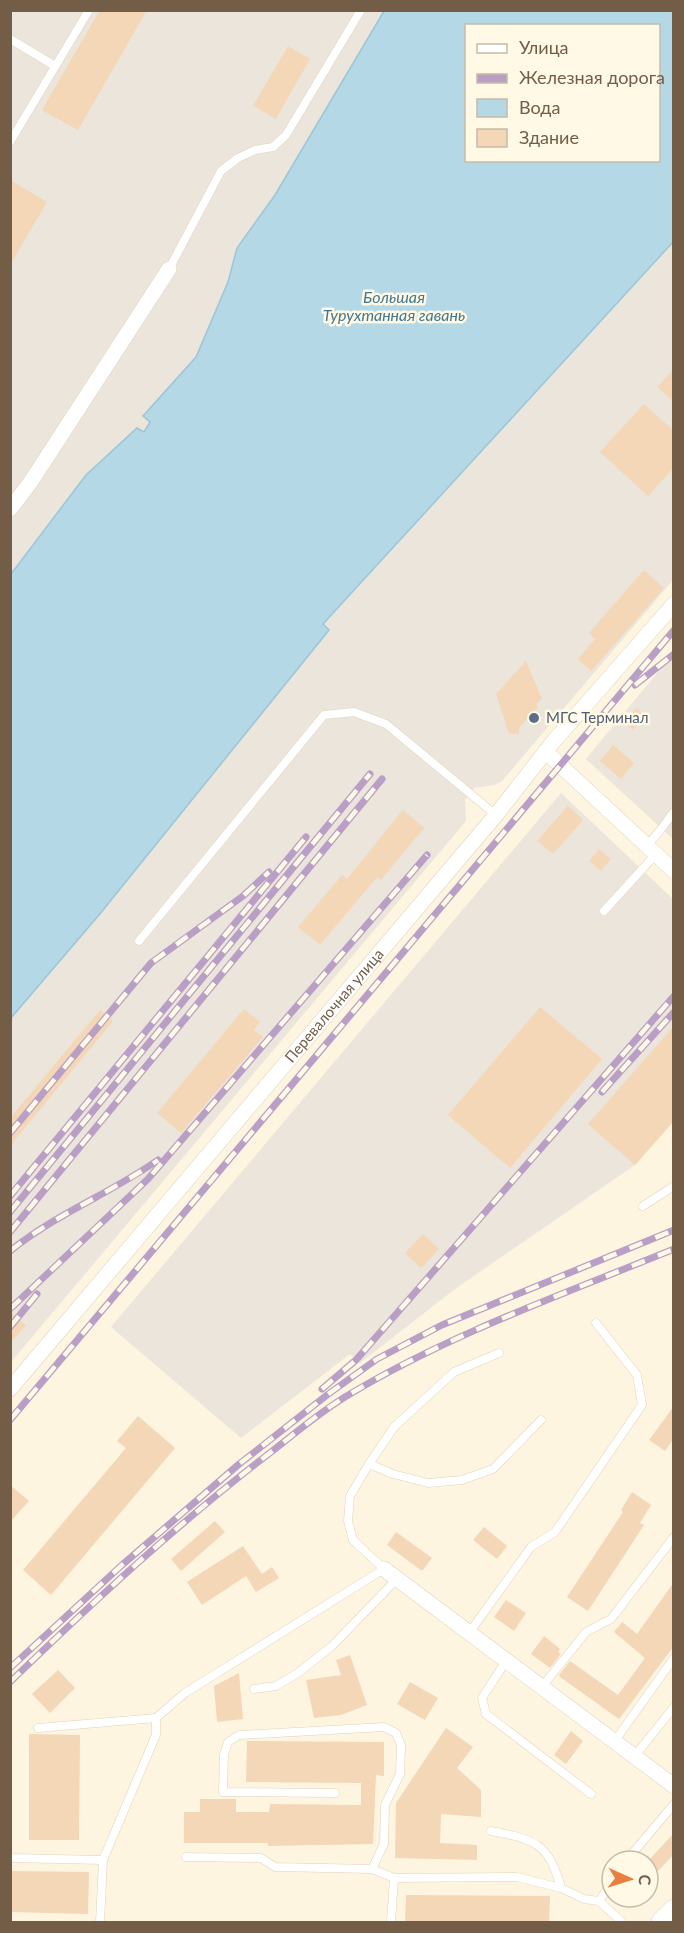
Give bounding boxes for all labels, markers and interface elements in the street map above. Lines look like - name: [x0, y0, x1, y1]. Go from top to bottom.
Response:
- legend: [465, 24, 660, 162]
- text: Улица: [519, 36, 569, 58]
- text: Железная дорога: [519, 66, 665, 88]
- text: Вода: [519, 96, 560, 118]
- text: Здание: [519, 126, 579, 148]
- water label: Большая Турухтанная гавань: [323, 287, 465, 324]
- place label: МГС Терминал: [546, 708, 649, 726]
- marker: МГС Терминал: [527, 711, 541, 725]
- street label: Перевалочная улица: [280, 945, 387, 1066]
- north arrow: [600, 1849, 660, 1909]
- text: С: [636, 1874, 655, 1886]

